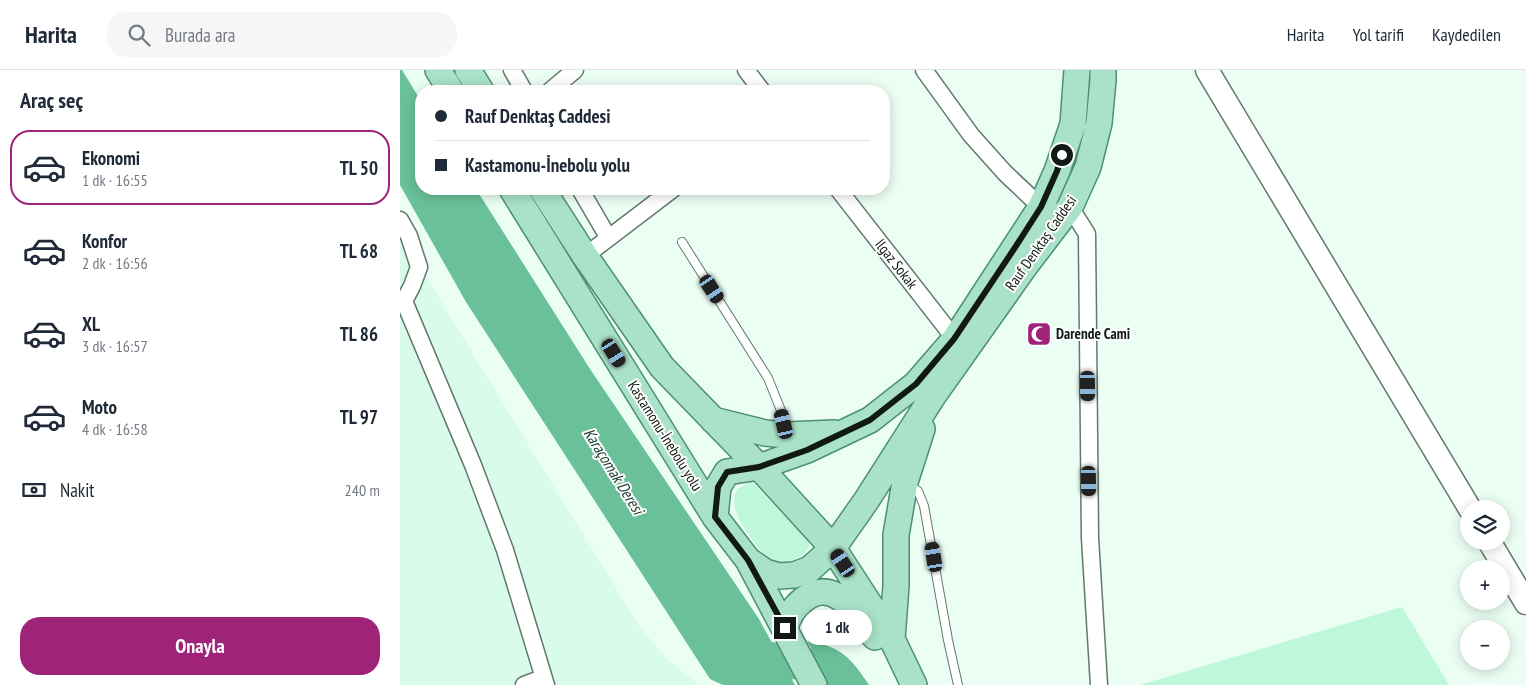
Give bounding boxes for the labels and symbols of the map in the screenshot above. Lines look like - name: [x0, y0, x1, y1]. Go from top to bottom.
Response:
- route start: [1051, 144, 1073, 166]
- street label: Rauf Denktaş Caddesi: [1001, 191, 1080, 294]
- street label: Ilgaz Sokak: [871, 235, 922, 293]
- car: [697, 272, 726, 306]
- mosque icon: Darende Cami: [1026, 321, 1052, 347]
- place label: Darende Cami: [1056, 324, 1130, 343]
- car: [599, 336, 628, 370]
- car: [1080, 371, 1095, 401]
- street label: Kastamonu-İnebolu yolu: [624, 377, 707, 494]
- car: [773, 408, 794, 440]
- water label: Karaçomak Deresi: [580, 424, 650, 520]
- car: [1081, 466, 1096, 496]
- car: [924, 541, 943, 573]
- car: [828, 546, 857, 580]
- callout: 1 dk: [802, 610, 872, 646]
- route end: [774, 617, 796, 639]

